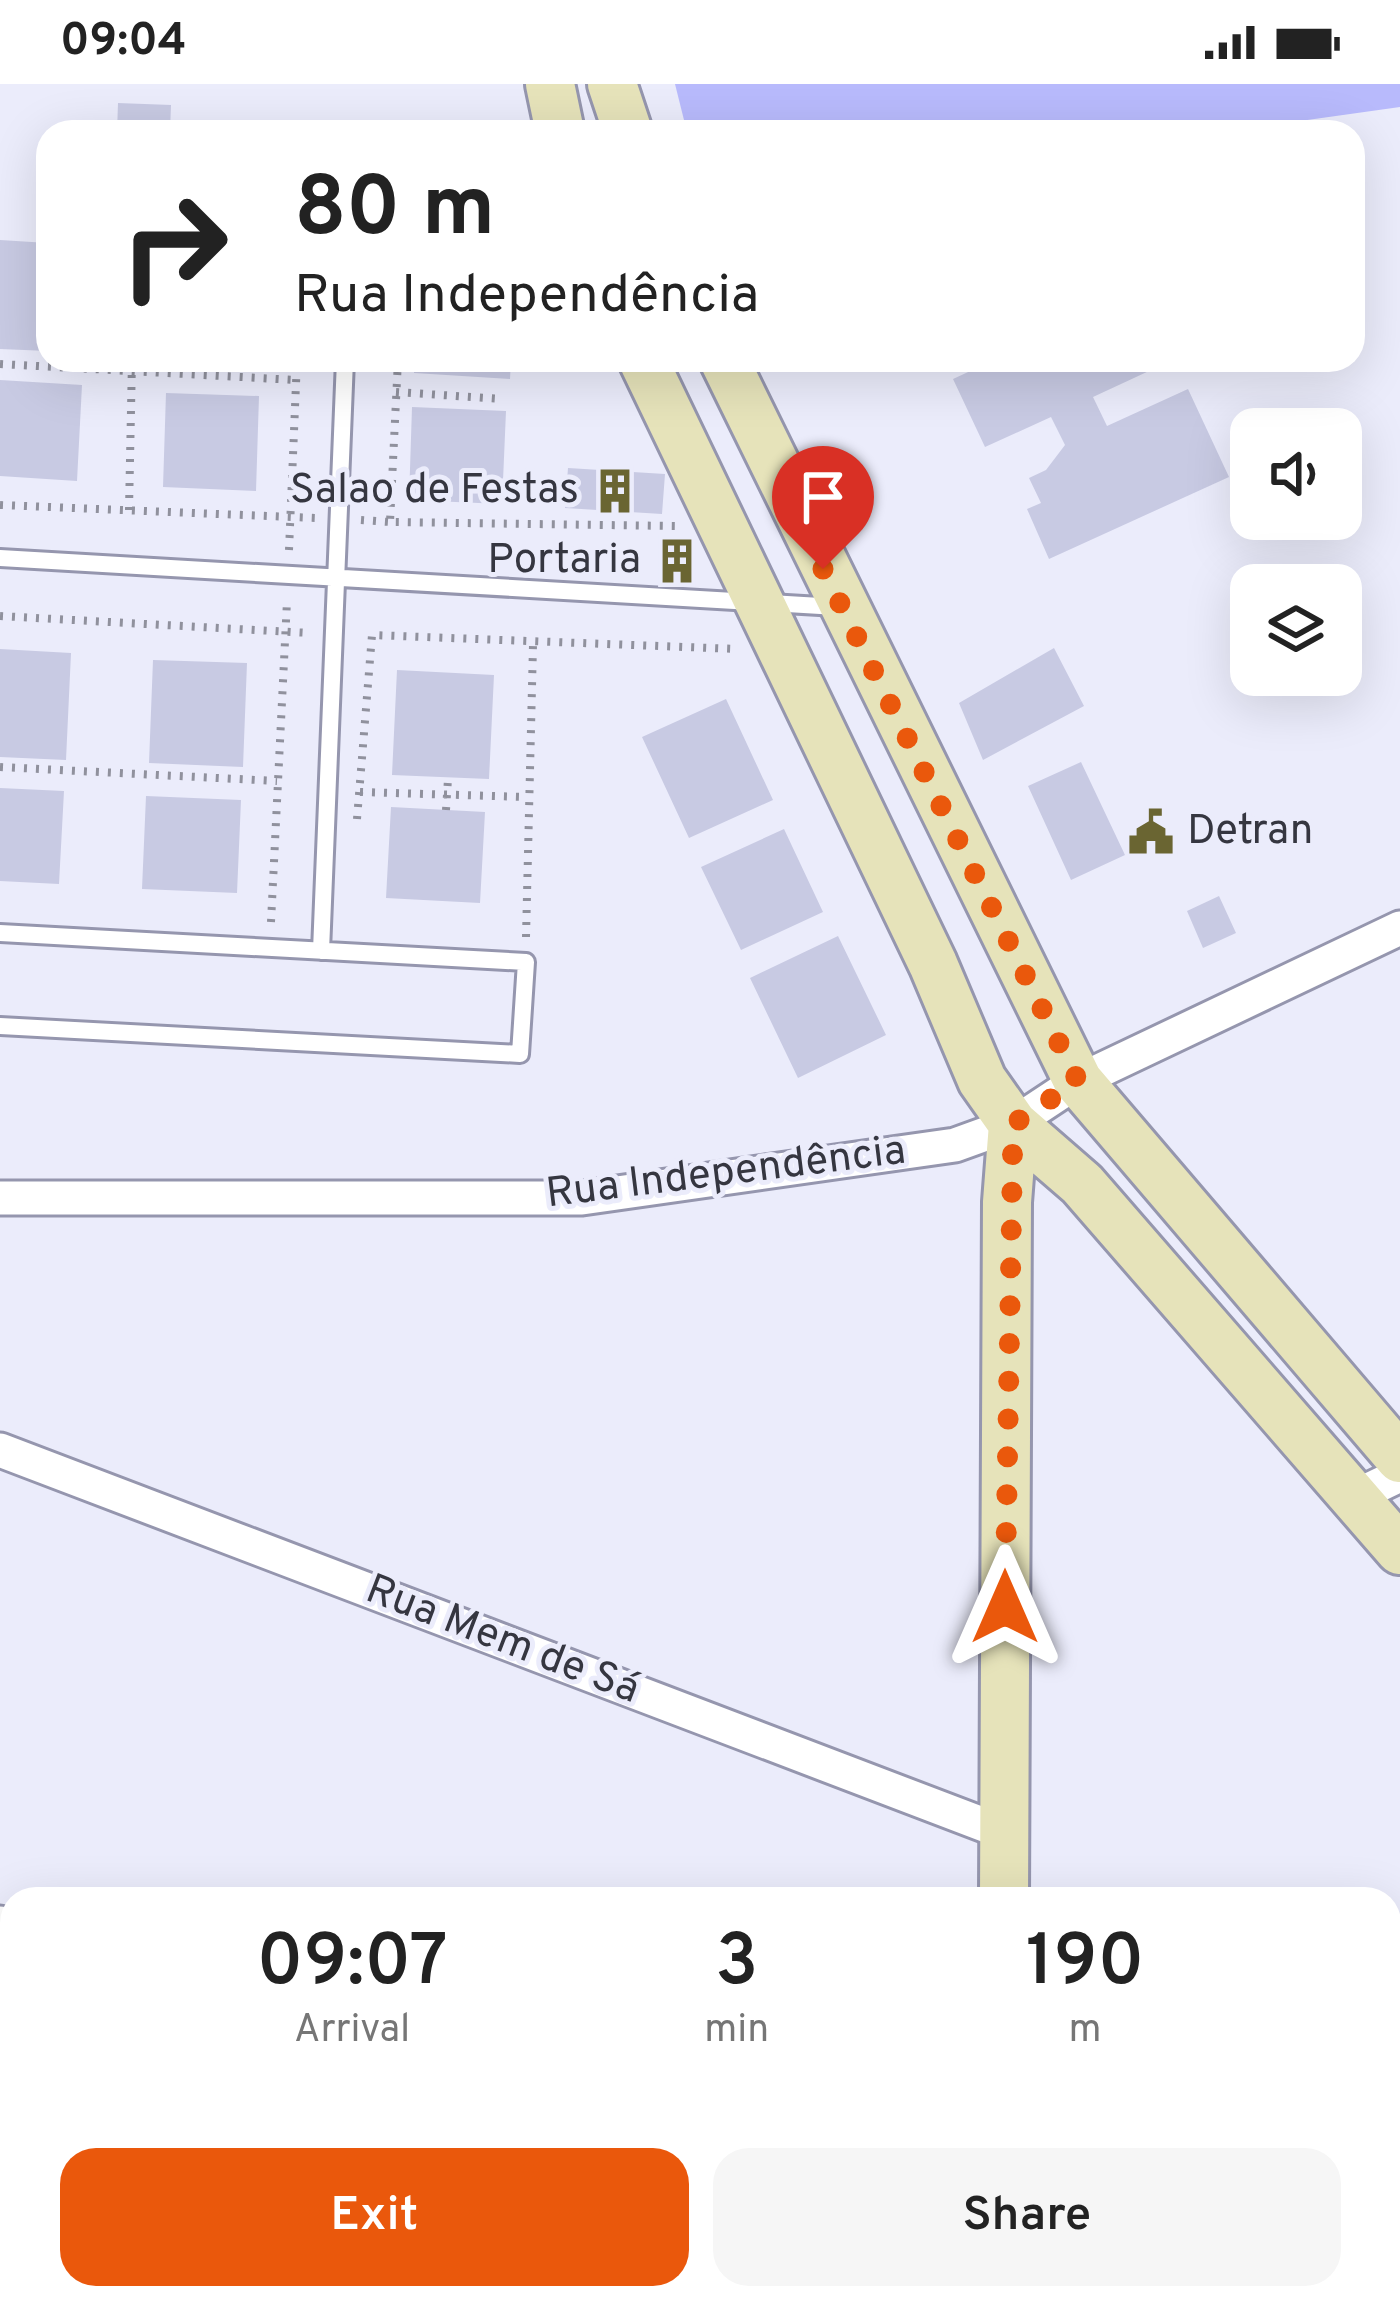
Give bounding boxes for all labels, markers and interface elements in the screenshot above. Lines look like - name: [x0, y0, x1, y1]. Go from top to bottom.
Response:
- text: 09:04: [60, 14, 187, 71]
- text: 80 m: [294, 159, 495, 265]
- icon: right: [96, 168, 252, 324]
- text: Rua Independência: [294, 263, 759, 332]
- map controls: [1230, 408, 1362, 696]
- button: sound: [1230, 408, 1362, 540]
- pin: [772, 446, 874, 569]
- icon: arrive: [790, 464, 856, 530]
- place label: Salao de Festas: [290, 465, 579, 518]
- building icon: Salao de Festas: [590, 466, 640, 516]
- place label: Portaria: [487, 535, 641, 588]
- building icon: Portaria: [652, 536, 702, 586]
- button: layers: [1230, 564, 1362, 696]
- place label: Detran: [1187, 806, 1313, 859]
- public building icon: Detran: [1126, 807, 1176, 857]
- street label: Rua Independência: [543, 1126, 909, 1222]
- position arrow: [942, 1544, 1068, 1670]
- street label: Rua Mem de Sá: [358, 1565, 646, 1717]
- text: 09:07: [256, 1919, 448, 2011]
- text: 3: [715, 1919, 758, 2011]
- text: 190: [1026, 1919, 1145, 2011]
- text: Arrival: [294, 2007, 410, 2056]
- text: min: [704, 2007, 769, 2056]
- text: m: [1069, 2007, 1102, 2056]
- button: Exit: [60, 2148, 689, 2286]
- button: Share: [713, 2148, 1341, 2286]

